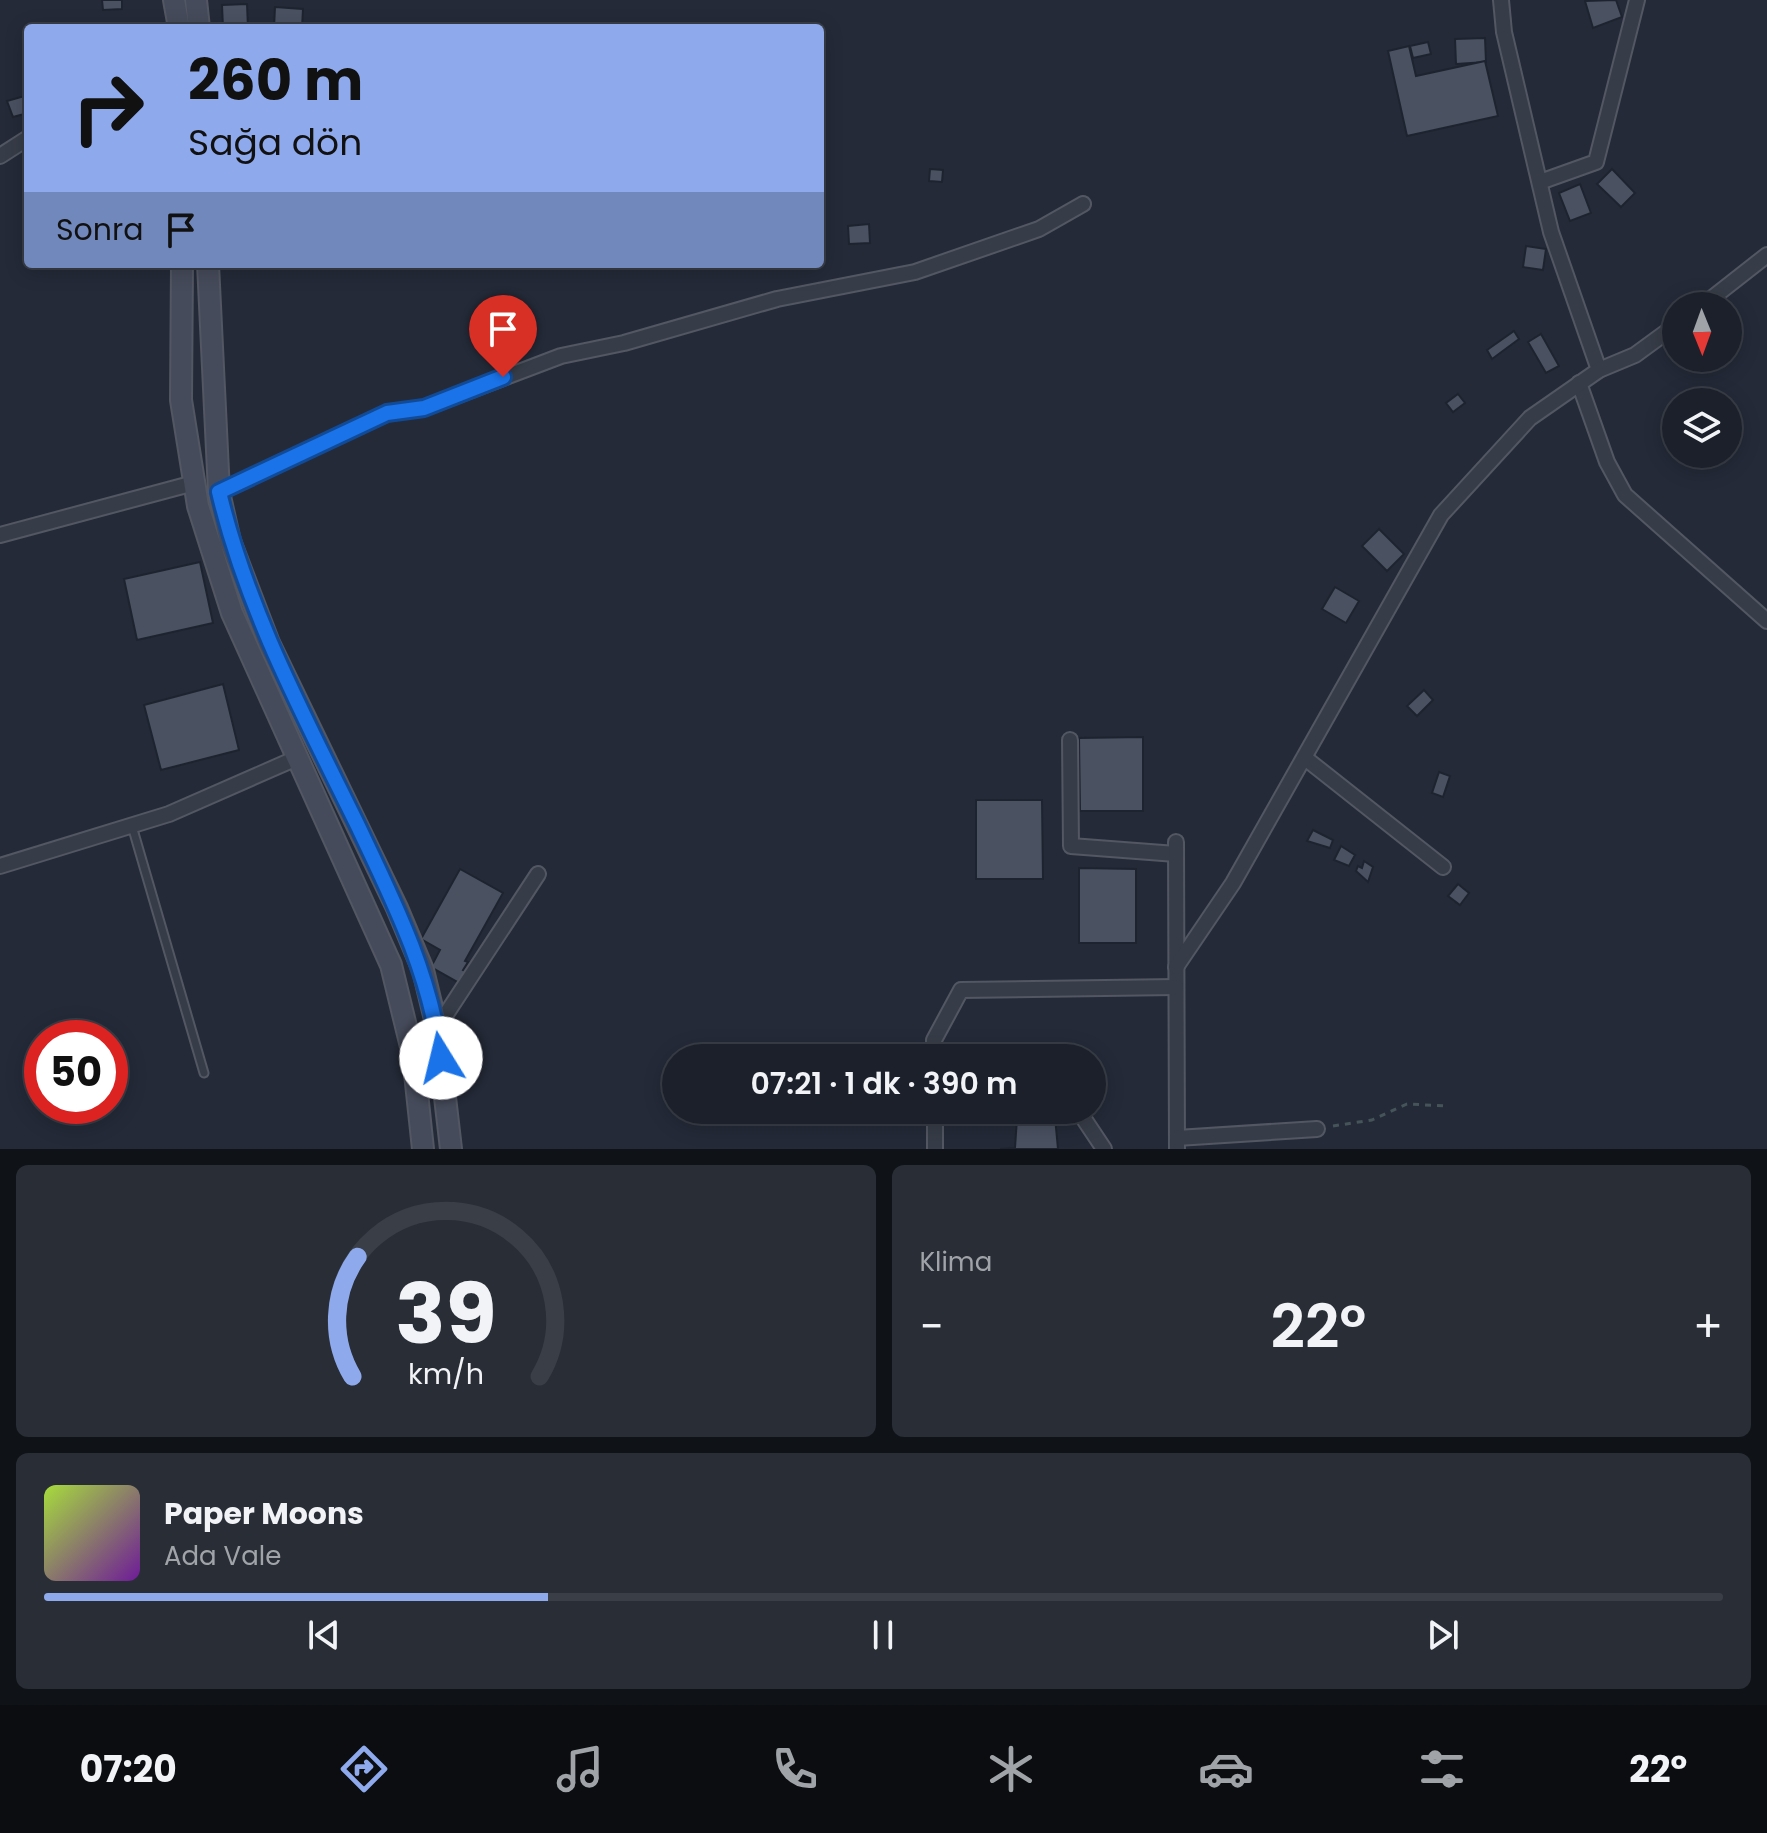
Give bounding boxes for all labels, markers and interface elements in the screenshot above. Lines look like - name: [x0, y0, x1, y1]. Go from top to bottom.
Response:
- text: 260 m: [188, 41, 363, 120]
- icon: right: [56, 56, 160, 160]
- text: Sağa dön: [188, 117, 362, 168]
- text: Sonra: [56, 208, 143, 251]
- icon: arrive: [159, 208, 203, 252]
- north arrow: [1662, 292, 1742, 372]
- map controls: [1662, 292, 1742, 468]
- pin: [469, 295, 537, 377]
- icon: arrive: [481, 307, 525, 351]
- button: layers: [1662, 388, 1742, 468]
- position arrow: [399, 1016, 483, 1100]
- speed limit sign: 50: [24, 1020, 128, 1124]
- text: 07:21 · 1 dk · 390 m: [750, 1062, 1018, 1105]
- text: Klima: [920, 1244, 992, 1280]
- text: 39: [395, 1256, 497, 1372]
- text: 22°: [1271, 1285, 1366, 1369]
- text: −: [920, 1296, 944, 1357]
- text: +: [1693, 1296, 1723, 1357]
- text: km/h: [408, 1354, 484, 1394]
- text: Paper Moons: [164, 1492, 364, 1535]
- text: Ada Vale: [164, 1538, 281, 1574]
- icon: previous: [302, 1613, 346, 1657]
- icon: pause: [861, 1613, 905, 1657]
- icon: next: [1421, 1613, 1465, 1657]
- icon: directions: [336, 1741, 392, 1797]
- icon: music: [552, 1741, 608, 1797]
- icon: phone: [767, 1741, 823, 1797]
- icon: climate: [983, 1741, 1039, 1797]
- icon: car: [1198, 1741, 1254, 1797]
- icon: filters: [1414, 1741, 1470, 1797]
- text: 07:20: [80, 1744, 177, 1795]
- text: 22°: [1629, 1744, 1687, 1795]

